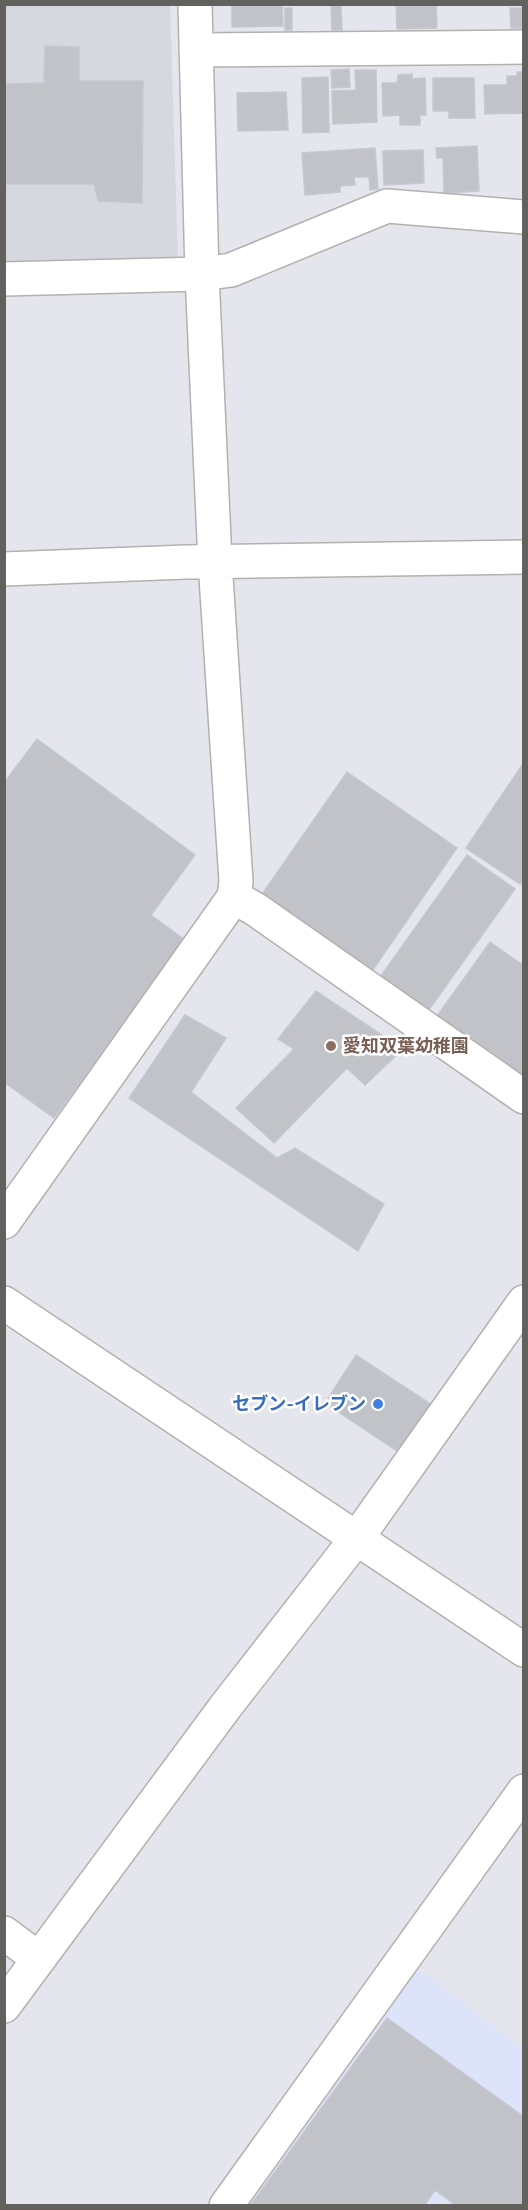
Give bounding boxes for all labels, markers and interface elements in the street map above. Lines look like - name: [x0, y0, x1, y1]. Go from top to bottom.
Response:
- place label: 愛知双葉幼稚園: [343, 1034, 469, 1058]
- marker: 愛知双葉幼稚園: [324, 1039, 338, 1053]
- place label: セブン-イレブン: [232, 1392, 366, 1416]
- marker: セブン-イレブン: [371, 1397, 385, 1411]

